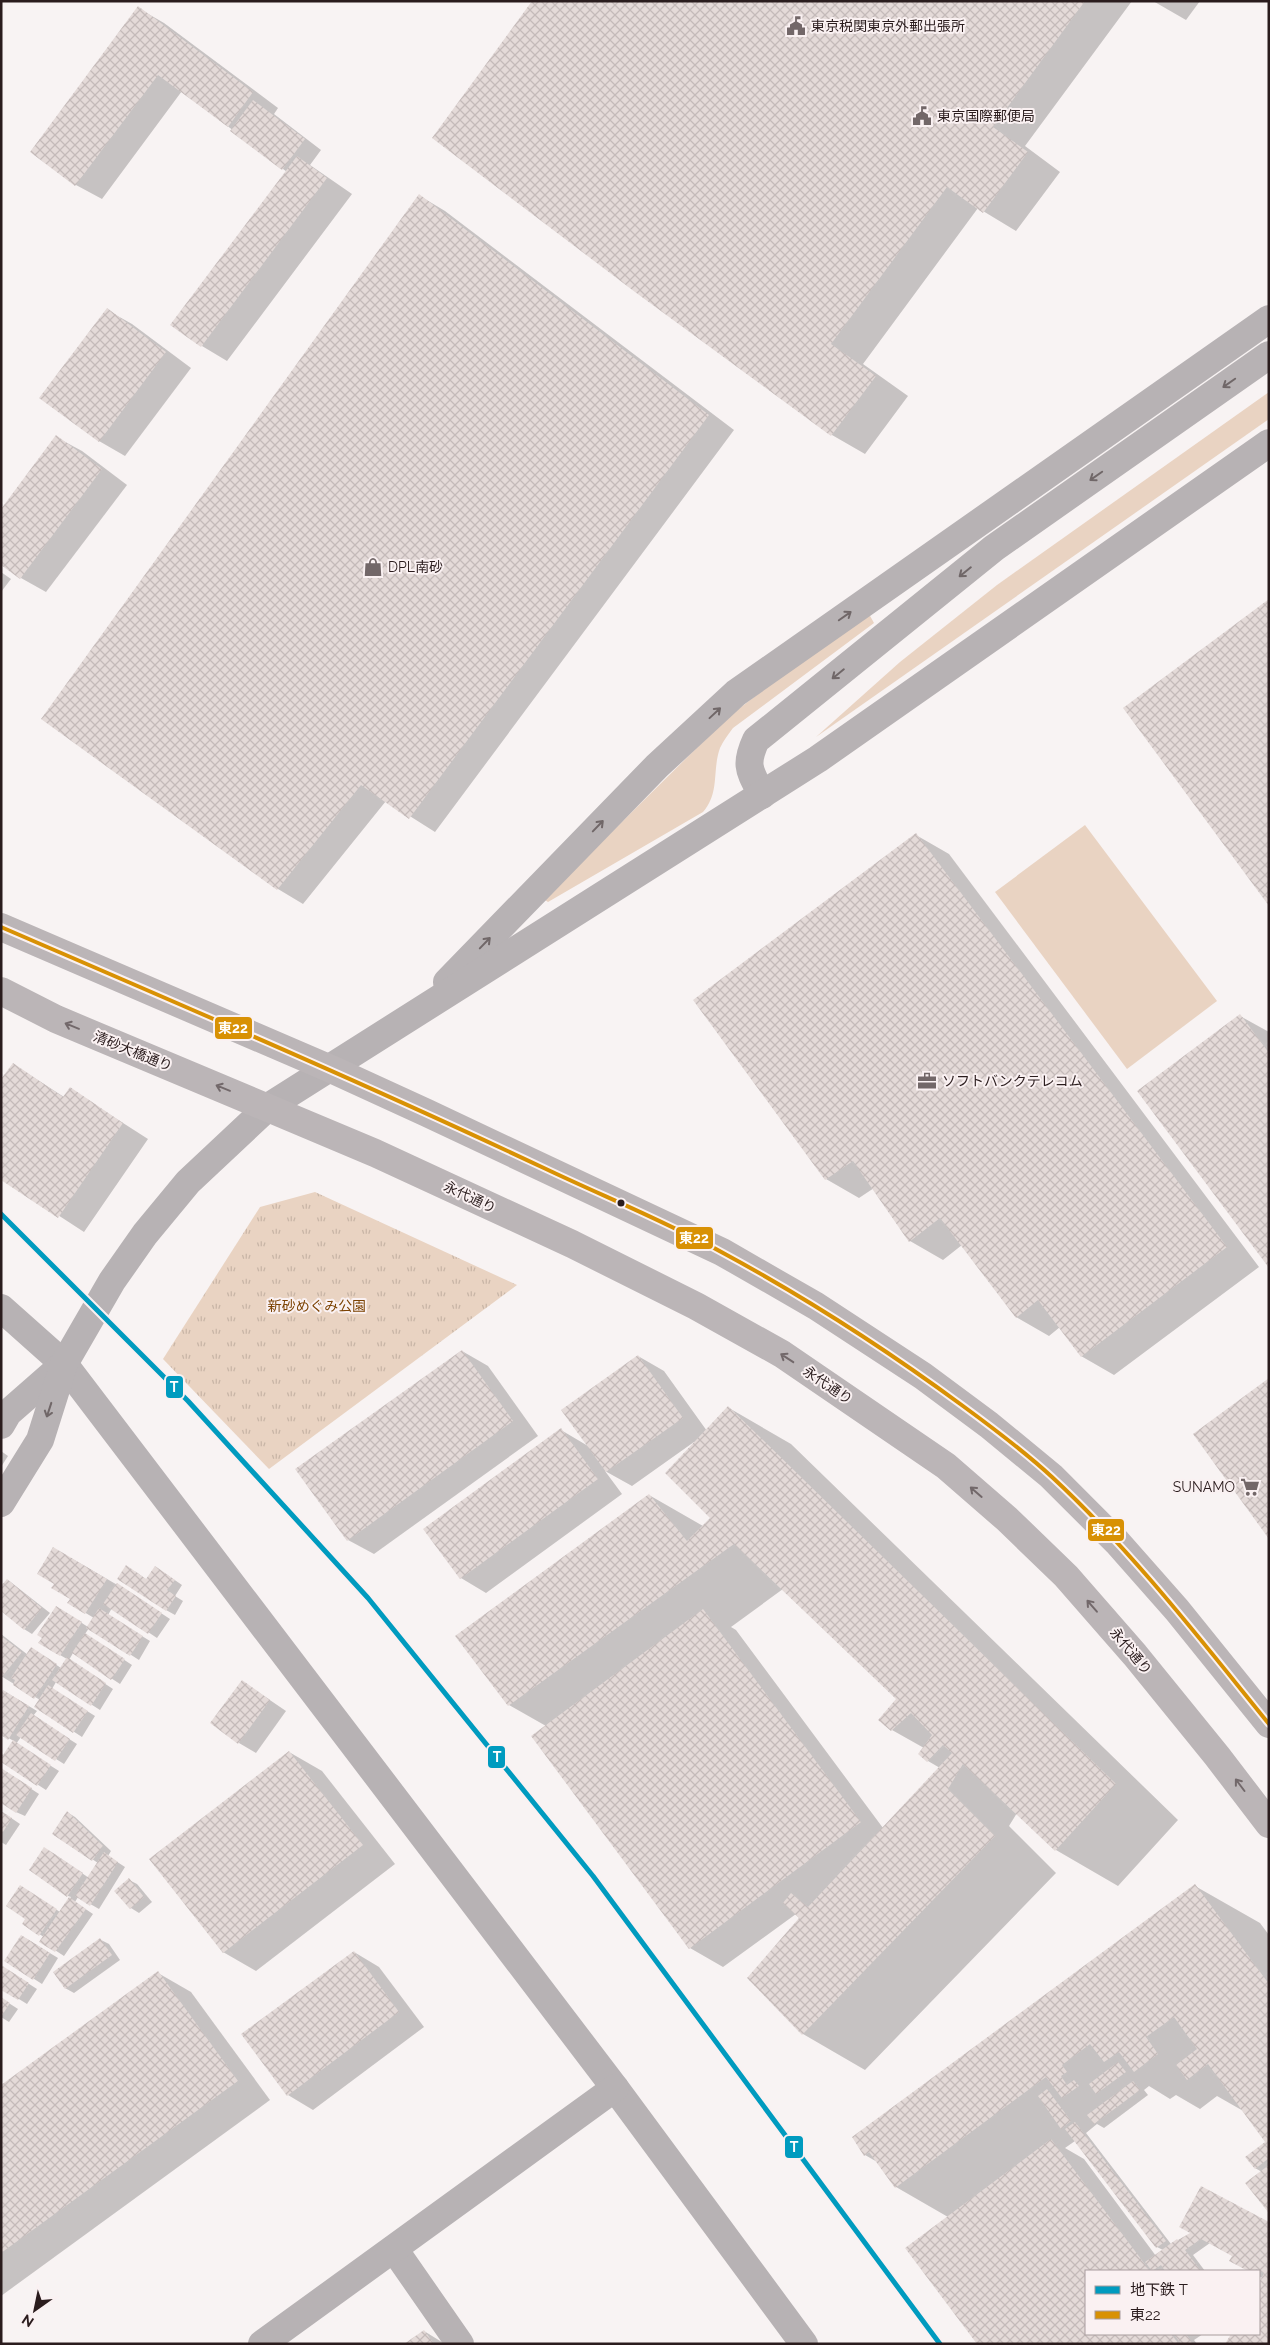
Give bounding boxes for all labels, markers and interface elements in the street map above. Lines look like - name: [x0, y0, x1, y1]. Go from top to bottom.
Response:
- public building icon: 東京税関東京外郵出張所: [785, 15, 807, 37]
- place label: 東京税関東京外郵出張所: [811, 18, 965, 34]
- public building icon: 東京国際郵便局: [911, 105, 933, 127]
- place label: 東京国際郵便局: [937, 108, 1035, 124]
- one-way arrow: [1222, 378, 1236, 388]
- one-way arrow: [1089, 471, 1103, 481]
- shop icon: DPL南砂: [362, 556, 384, 578]
- place label: DPL南砂: [388, 559, 443, 575]
- one-way arrow: [959, 566, 972, 577]
- one-way arrow: [838, 611, 852, 621]
- one-way arrow: [832, 668, 845, 679]
- one-way arrow: [708, 707, 721, 719]
- one-way arrow: [592, 820, 605, 832]
- one-way arrow: [479, 936, 491, 949]
- line badge: 東22: [214, 1016, 253, 1040]
- text: 東22: [218, 1020, 248, 1036]
- one-way arrow: [65, 1021, 81, 1030]
- street label: 清砂大橋通り: [91, 1028, 175, 1074]
- office icon: ソフトバンクテレコム: [916, 1070, 938, 1092]
- place label: ソフトバンクテレコム: [942, 1073, 1083, 1089]
- one-way arrow: [215, 1083, 230, 1092]
- street label: 永代通り: [441, 1178, 499, 1216]
- unlabelled marker: [616, 1198, 626, 1208]
- line badge: 東22: [675, 1226, 714, 1250]
- text: 東22: [679, 1230, 709, 1246]
- park label: 新砂めぐみ公園: [268, 1298, 366, 1314]
- one-way arrow: [780, 1352, 794, 1363]
- street label: 永代通り: [800, 1363, 856, 1407]
- line badge: T: [165, 1375, 184, 1399]
- text: T: [170, 1379, 179, 1395]
- one-way arrow: [44, 1402, 53, 1418]
- supermarket icon: SUNAMO: [1239, 1476, 1261, 1498]
- place label: SUNAMO: [1173, 1479, 1235, 1495]
- one-way arrow: [970, 1486, 983, 1498]
- line badge: 東22: [1087, 1518, 1125, 1542]
- text: 東22: [1091, 1522, 1121, 1538]
- one-way arrow: [1086, 1599, 1098, 1612]
- street label: 永代通り: [1107, 1624, 1155, 1678]
- line badge: T: [487, 1745, 506, 1769]
- text: T: [493, 1749, 502, 1765]
- one-way arrow: [1234, 1779, 1245, 1792]
- line badge: T: [784, 2135, 804, 2159]
- text: T: [790, 2139, 799, 2155]
- legend: [1085, 2270, 1260, 2335]
- text: 地下鉄 T: [1130, 2281, 1188, 2299]
- north arrow: [10, 2285, 60, 2335]
- text: 東22: [1130, 2306, 1161, 2324]
- text: N: [19, 2311, 37, 2331]

